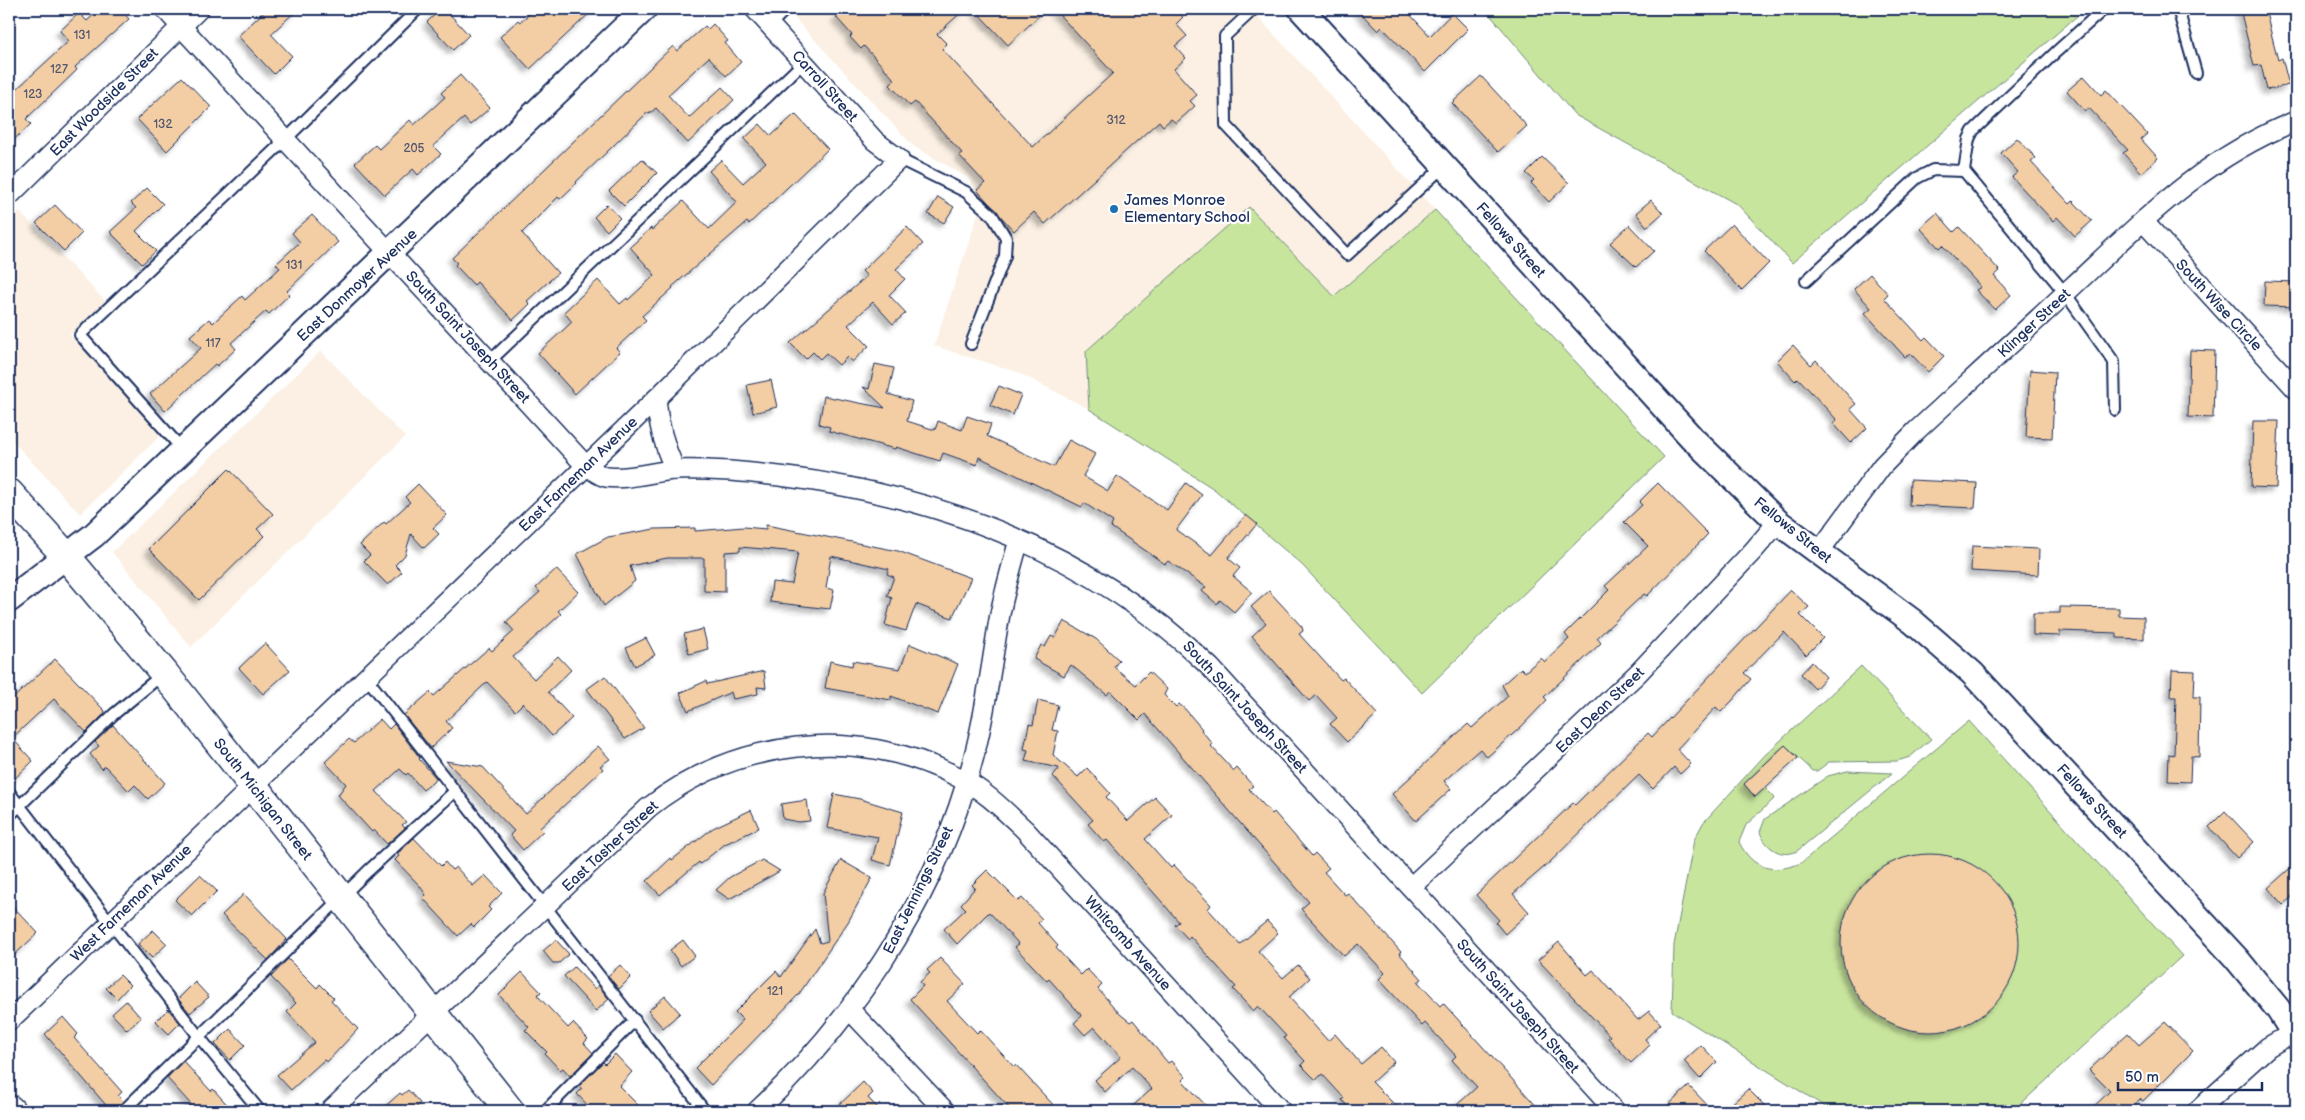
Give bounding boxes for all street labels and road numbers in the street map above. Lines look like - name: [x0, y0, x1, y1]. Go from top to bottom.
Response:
- street label: East Woodside Street: [46, 44, 163, 161]
- street label: Carroll Street: [788, 47, 862, 126]
- street label: Fellows Street: [1472, 199, 1550, 282]
- street label: East Donmoyer Avenue: [293, 225, 421, 346]
- street label: South Wise Circle: [2171, 256, 2266, 355]
- street label: South Saint Joseph Street: [401, 267, 534, 408]
- street label: Klinger Street: [1994, 284, 2075, 362]
- street label: East Farneman Avenue: [515, 413, 642, 536]
- street label: Fellows Street: [1750, 493, 1836, 568]
- street label: South Saint Joseph Street: [1178, 637, 1311, 778]
- street label: East Dean Street: [1552, 663, 1649, 757]
- street label: South Michigan Street: [209, 735, 316, 864]
- street label: Fellows Street: [2052, 760, 2131, 843]
- street label: East Tasher Street: [558, 797, 663, 896]
- street label: East Jennings Street: [879, 823, 958, 957]
- street label: West Farneman Avenue: [67, 840, 196, 966]
- street label: Whitcomb Avenue: [1080, 892, 1175, 995]
- street label: South Saint Joseph Street: [1452, 935, 1583, 1078]

